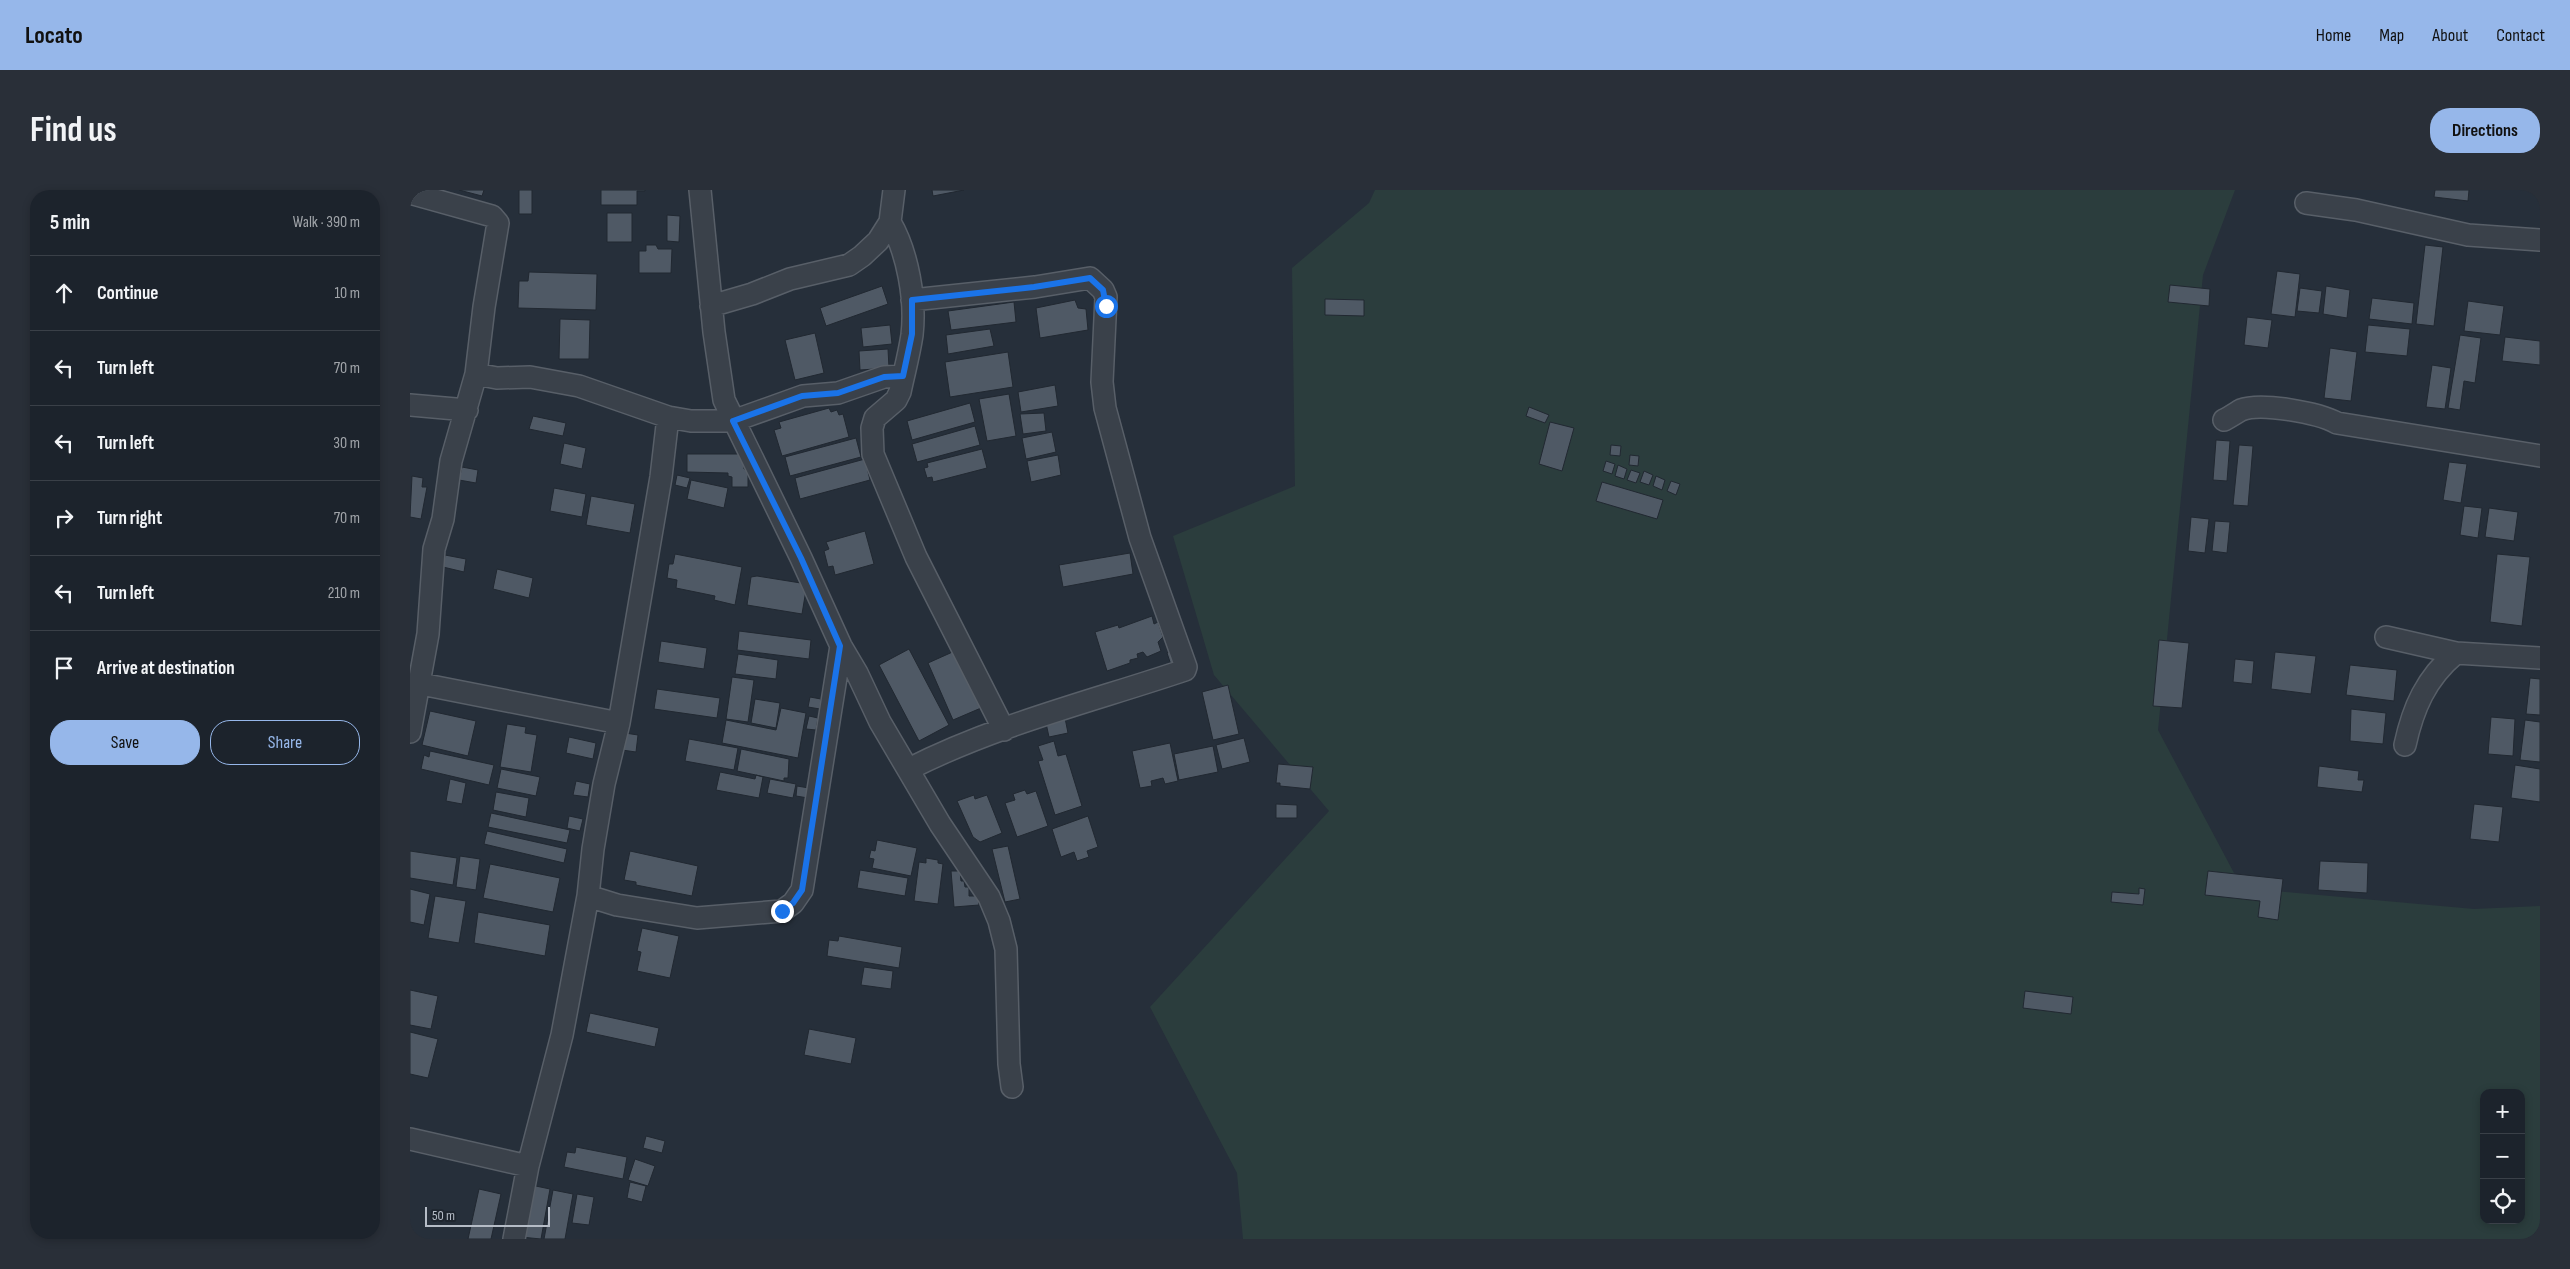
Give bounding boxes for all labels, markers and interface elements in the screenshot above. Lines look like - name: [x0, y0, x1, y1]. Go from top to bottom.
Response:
- text: Locato: [25, 21, 83, 50]
- text: Home: [2316, 25, 2351, 46]
- text: Map: [2379, 25, 2404, 46]
- text: About: [2432, 25, 2468, 46]
- text: Contact: [2496, 25, 2545, 46]
- button: Directions: [2430, 108, 2540, 153]
- text: Find us: [30, 109, 117, 152]
- text: 5 min: [50, 210, 90, 235]
- text: Walk · 390 m: [293, 213, 360, 232]
- icon: ahead: [50, 279, 78, 307]
- text: Continue: [97, 282, 158, 305]
- text: 10 m: [334, 284, 360, 303]
- route start: [1095, 295, 1118, 318]
- icon: left: [50, 354, 78, 382]
- text: Turn left: [97, 357, 154, 380]
- text: 70 m: [334, 359, 360, 378]
- icon: left: [50, 429, 78, 457]
- text: Turn left: [97, 432, 154, 455]
- text: 30 m: [333, 434, 360, 453]
- icon: right: [50, 504, 78, 532]
- text: Turn right: [97, 507, 162, 530]
- text: 70 m: [334, 509, 360, 528]
- icon: left: [50, 579, 78, 607]
- text: Turn left: [97, 582, 154, 605]
- text: 210 m: [328, 584, 360, 603]
- icon: arrive: [50, 654, 78, 682]
- text: Arrive at destination: [97, 657, 235, 680]
- button: Save: [50, 720, 200, 765]
- button: Share: [210, 720, 360, 765]
- route end: [771, 900, 794, 923]
- map controls: [2480, 1089, 2525, 1224]
- button: +: [2480, 1089, 2525, 1134]
- button: −: [2480, 1134, 2525, 1179]
- button: locate: [2480, 1179, 2525, 1224]
- scale bar: [425, 1204, 550, 1227]
- text: 50 m: [432, 1207, 455, 1224]

